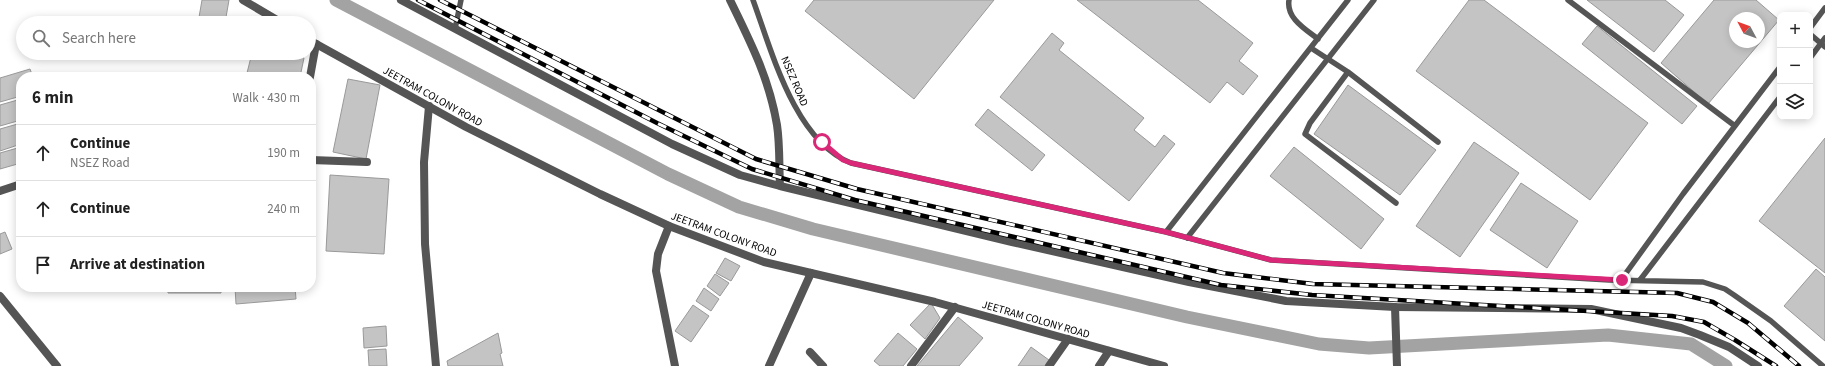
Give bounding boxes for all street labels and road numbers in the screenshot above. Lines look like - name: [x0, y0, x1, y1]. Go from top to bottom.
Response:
- street label: NSEZ ROAD: [777, 54, 812, 109]
- street label: JEETRAM COLONY ROAD: [380, 63, 485, 130]
- street label: JEETRAM COLONY ROAD: [669, 208, 779, 261]
- street label: JEETRAM COLONY ROAD: [980, 297, 1092, 342]

